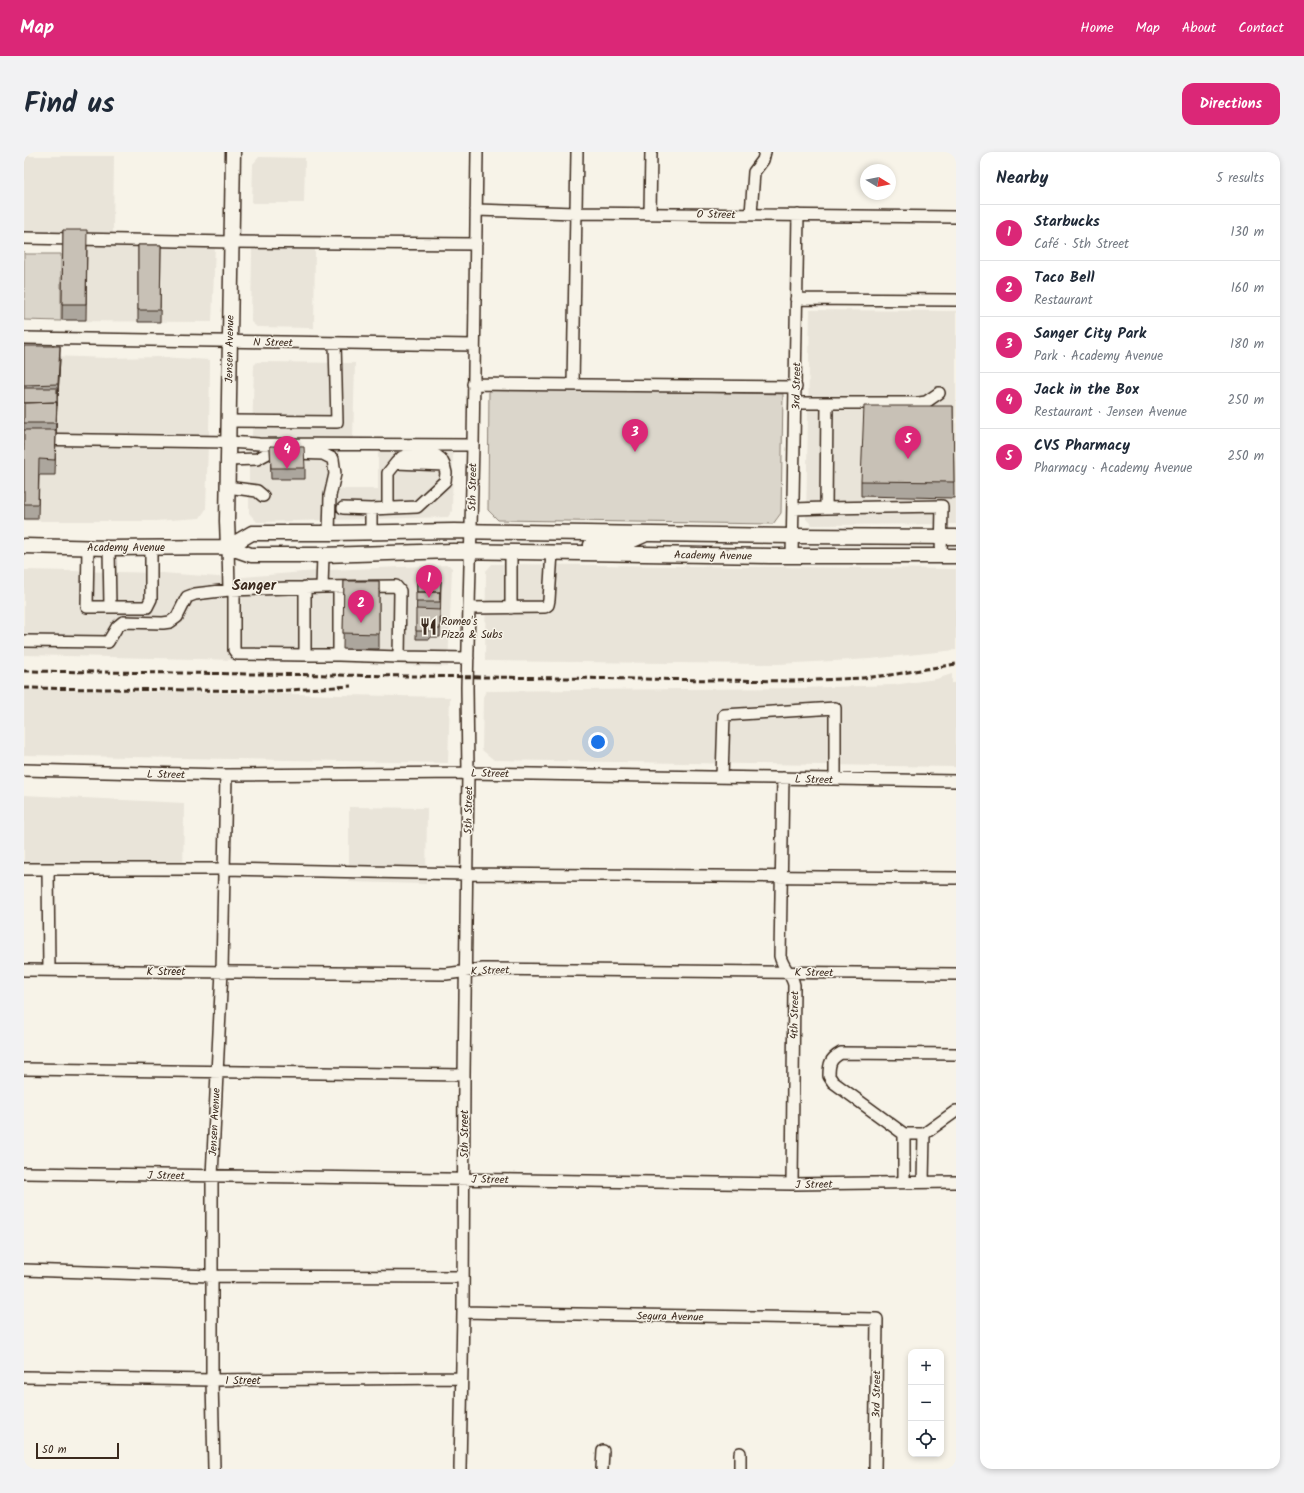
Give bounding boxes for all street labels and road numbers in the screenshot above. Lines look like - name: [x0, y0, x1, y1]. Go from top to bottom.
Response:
- street label: O Street: [696, 206, 736, 224]
- street label: Jensen Avenue: [220, 315, 240, 383]
- street label: N Street: [253, 334, 294, 352]
- street label: 3rd Street: [788, 361, 806, 410]
- street label: 5th Street: [464, 462, 482, 511]
- street label: Academy Avenue: [87, 539, 165, 557]
- street label: Academy Avenue: [674, 546, 752, 566]
- street label: L Street: [471, 765, 510, 783]
- street label: L Street: [147, 766, 186, 784]
- street label: L Street: [795, 771, 834, 789]
- street label: 5th Street: [460, 785, 478, 834]
- street label: K Street: [470, 961, 510, 981]
- street label: K Street: [147, 963, 186, 981]
- street label: K Street: [794, 964, 834, 982]
- street label: 4th Street: [786, 990, 804, 1039]
- street label: Jensen Avenue: [204, 1087, 226, 1157]
- street label: 5th Street: [456, 1109, 474, 1158]
- street label: J Street: [147, 1167, 186, 1185]
- street label: J Street: [471, 1171, 510, 1189]
- street label: J Street: [795, 1176, 834, 1194]
- street label: Segura Avenue: [636, 1307, 704, 1327]
- street label: 3rd Street: [868, 1369, 886, 1418]
- street label: I Street: [225, 1372, 262, 1390]

